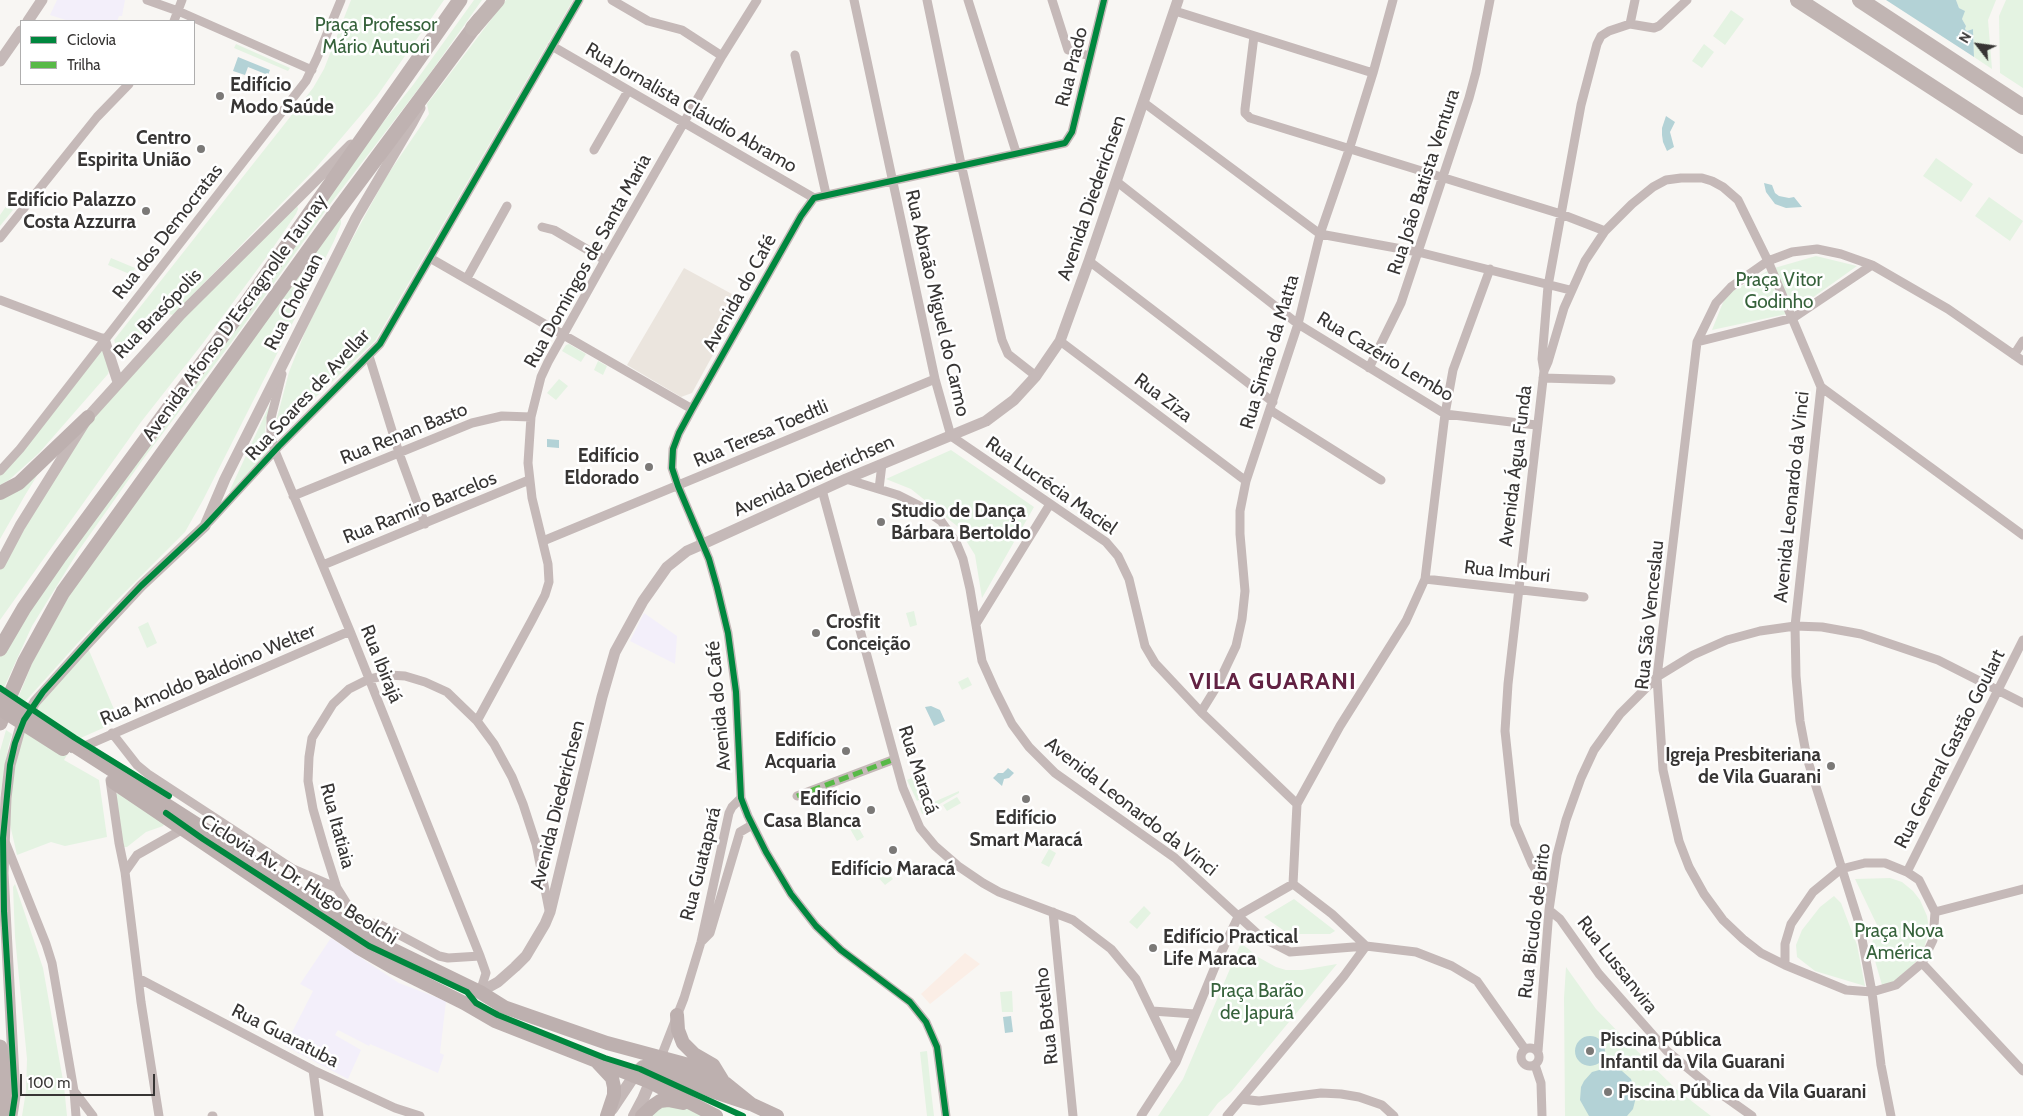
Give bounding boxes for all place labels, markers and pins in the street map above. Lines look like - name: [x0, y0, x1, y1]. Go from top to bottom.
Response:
- place label: Edifício Modo Saúde: [230, 74, 334, 118]
- marker: Edifício Modo Saúde: [214, 90, 226, 102]
- place label: Centro Espirita União: [77, 127, 191, 171]
- marker: Centro Espirita União: [195, 143, 207, 155]
- place label: Edifício Palazzo Costa Azzurra: [7, 189, 136, 233]
- marker: Edifício Palazzo Costa Azzurra: [140, 205, 152, 217]
- place label: Edifício Eldorado: [564, 445, 639, 489]
- marker: Edifício Eldorado: [643, 461, 655, 473]
- place label: Studio de Dança Bárbara Bertoldo: [891, 500, 1031, 544]
- marker: Studio de Dança Bárbara Bertoldo: [875, 516, 887, 528]
- place label: Crosfit Conceição: [826, 611, 911, 655]
- marker: Crosfit Conceição: [810, 627, 822, 639]
- place label: Edifício Acquaria: [765, 729, 836, 773]
- place label: Igreja Presbiteriana de Vila Guarani: [1665, 744, 1821, 788]
- marker: Edifício Acquaria: [840, 745, 852, 757]
- marker: Igreja Presbiteriana de Vila Guarani: [1825, 760, 1837, 772]
- place label: Edifício Casa Blanca: [763, 788, 861, 832]
- marker: Edifício Smart Maracá: [1020, 793, 1032, 805]
- marker: Edifício Casa Blanca: [865, 804, 877, 816]
- place label: Edifício Smart Maracá: [970, 807, 1082, 851]
- marker: Edifício Maracá: [887, 844, 899, 856]
- place label: Edifício Maracá: [831, 858, 955, 880]
- place label: Edifício Practical Life Maraca: [1163, 926, 1298, 970]
- marker: Edifício Practical Life Maraca: [1147, 942, 1159, 954]
- place label: Piscina Pública Infantil da Vila Guarani: [1600, 1029, 1785, 1073]
- marker: Piscina Pública Infantil da Vila Guarani: [1584, 1045, 1596, 1057]
- place label: Piscina Pública da Vila Guarani: [1618, 1081, 1866, 1103]
- marker: Piscina Pública da Vila Guarani: [1602, 1086, 1614, 1098]

